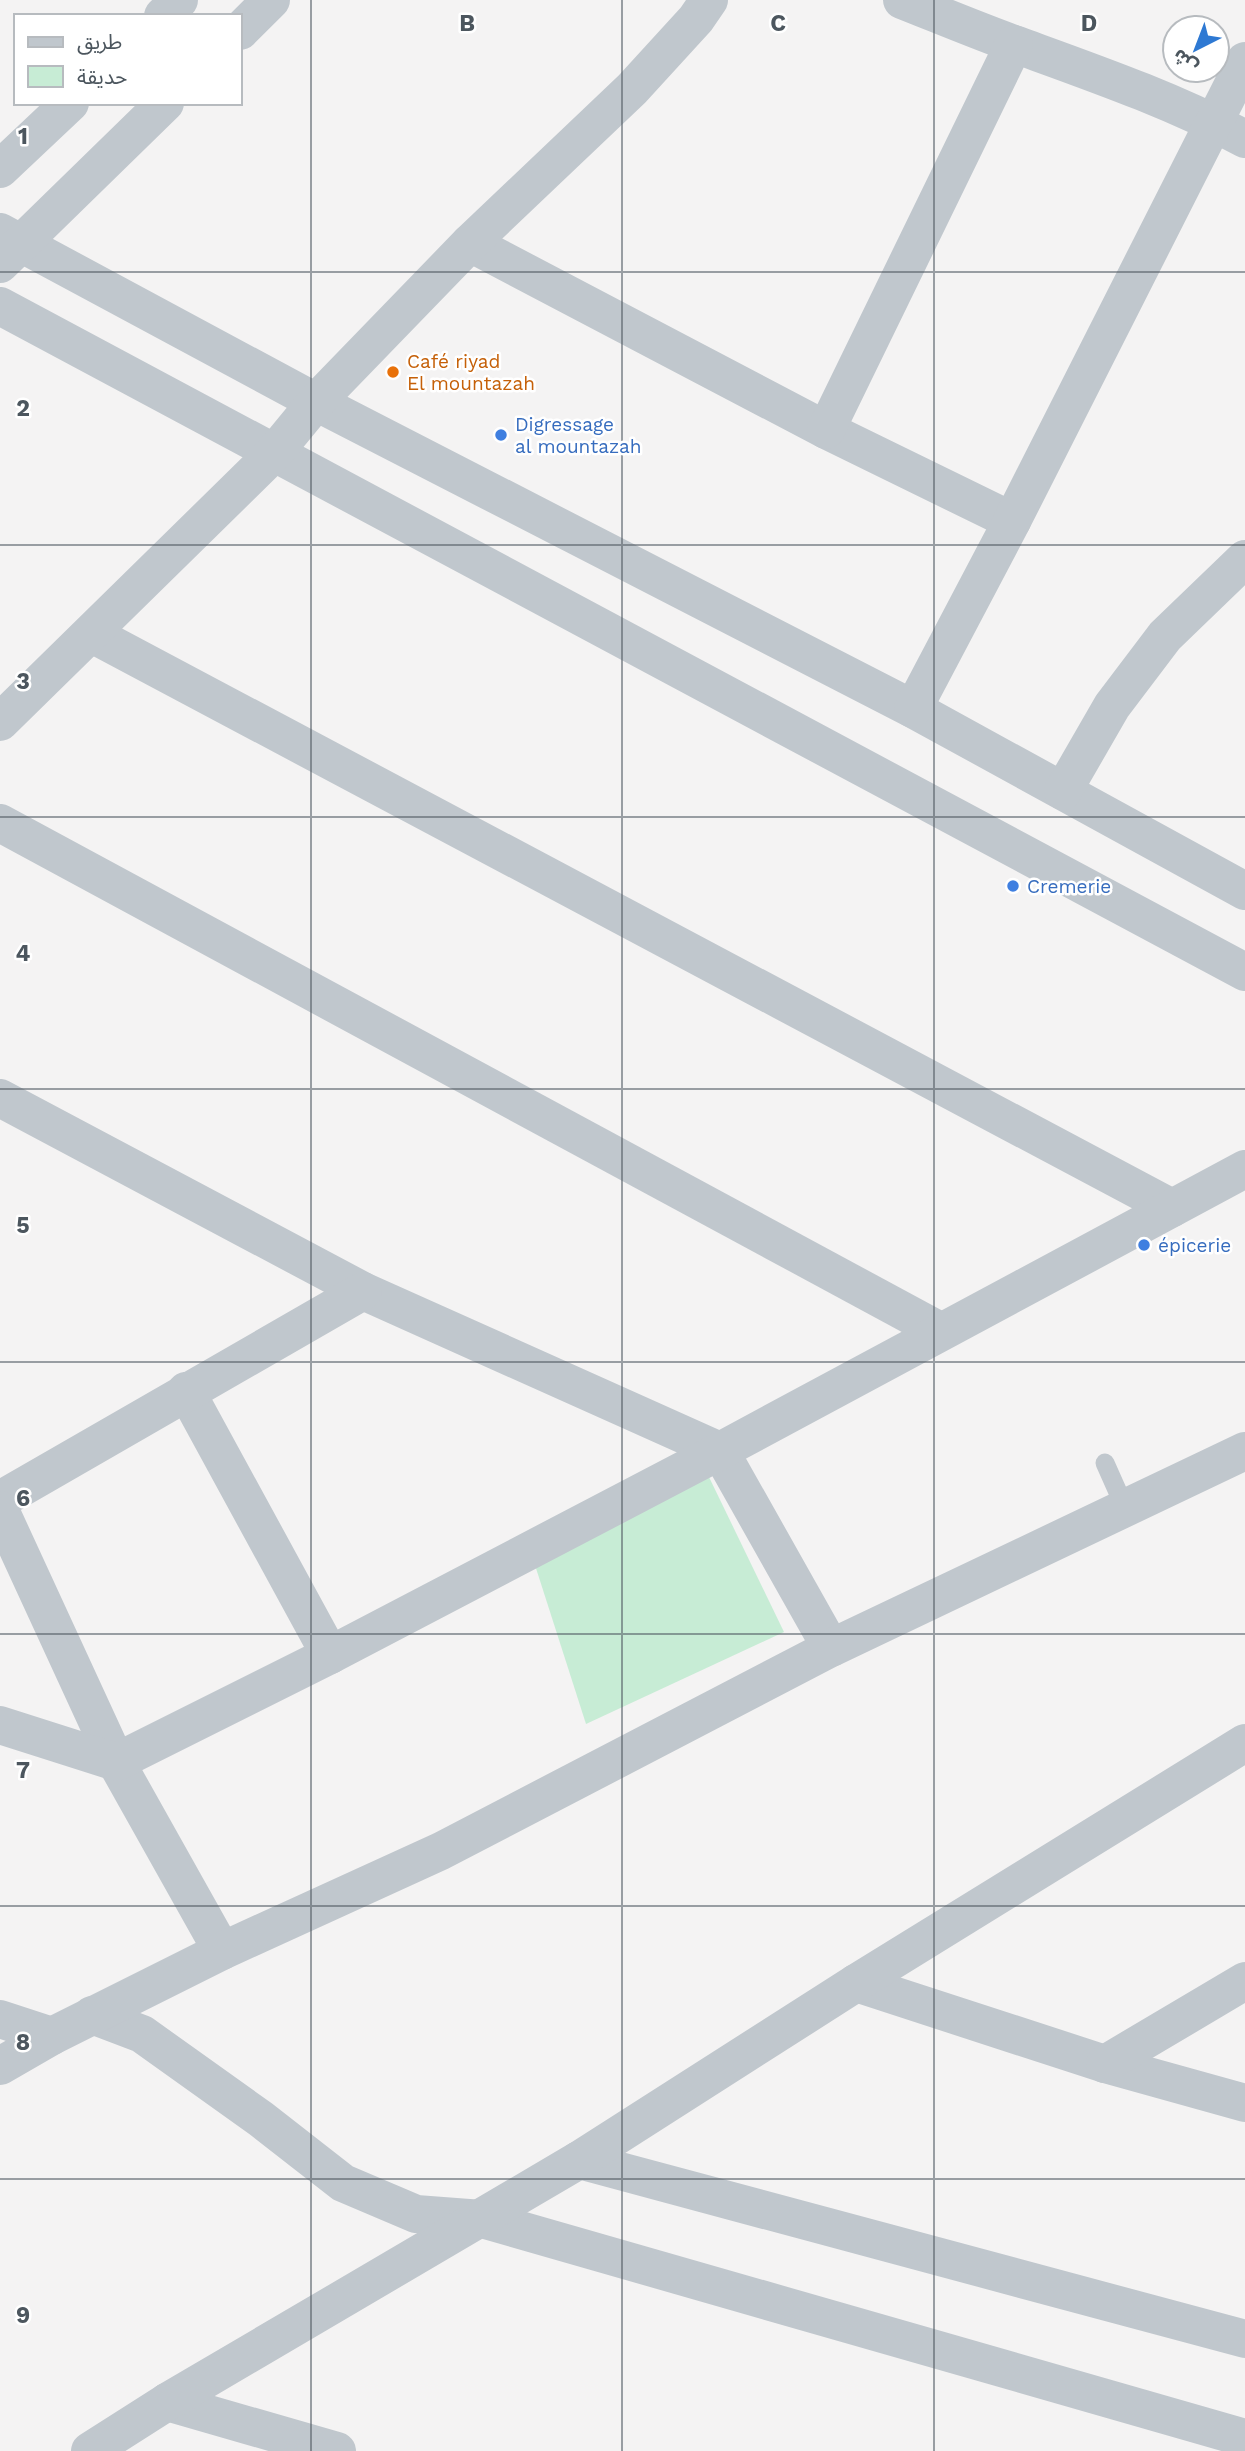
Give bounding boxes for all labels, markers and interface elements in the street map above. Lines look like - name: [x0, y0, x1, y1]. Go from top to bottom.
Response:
- text: B: [459, 10, 475, 37]
- text: C: [770, 10, 786, 37]
- text: D: [1081, 10, 1097, 37]
- legend: [14, 14, 242, 105]
- north arrow: [1161, 14, 1231, 84]
- text: طريق: [77, 29, 122, 55]
- text: ش: [1168, 44, 1202, 79]
- text: حديقة: [77, 64, 127, 89]
- text: 1: [18, 123, 28, 150]
- place label: Café riyad El mountazah: [407, 350, 535, 395]
- marker: Café riyad El mountazah: [385, 364, 401, 380]
- text: 2: [16, 395, 30, 422]
- place label: Digressage al mountazah: [515, 413, 642, 458]
- marker: Digressage al mountazah: [493, 427, 509, 443]
- text: 3: [16, 668, 30, 695]
- place label: Cremerie: [1027, 875, 1111, 898]
- marker: Cremerie: [1005, 878, 1021, 894]
- text: 4: [16, 940, 31, 967]
- text: 5: [16, 1212, 30, 1239]
- place label: épicerie: [1158, 1234, 1231, 1257]
- marker: épicerie: [1136, 1237, 1152, 1253]
- text: 6: [16, 1485, 30, 1512]
- text: 7: [16, 1757, 30, 1784]
- text: 8: [16, 2029, 30, 2056]
- text: 9: [16, 2302, 30, 2329]

